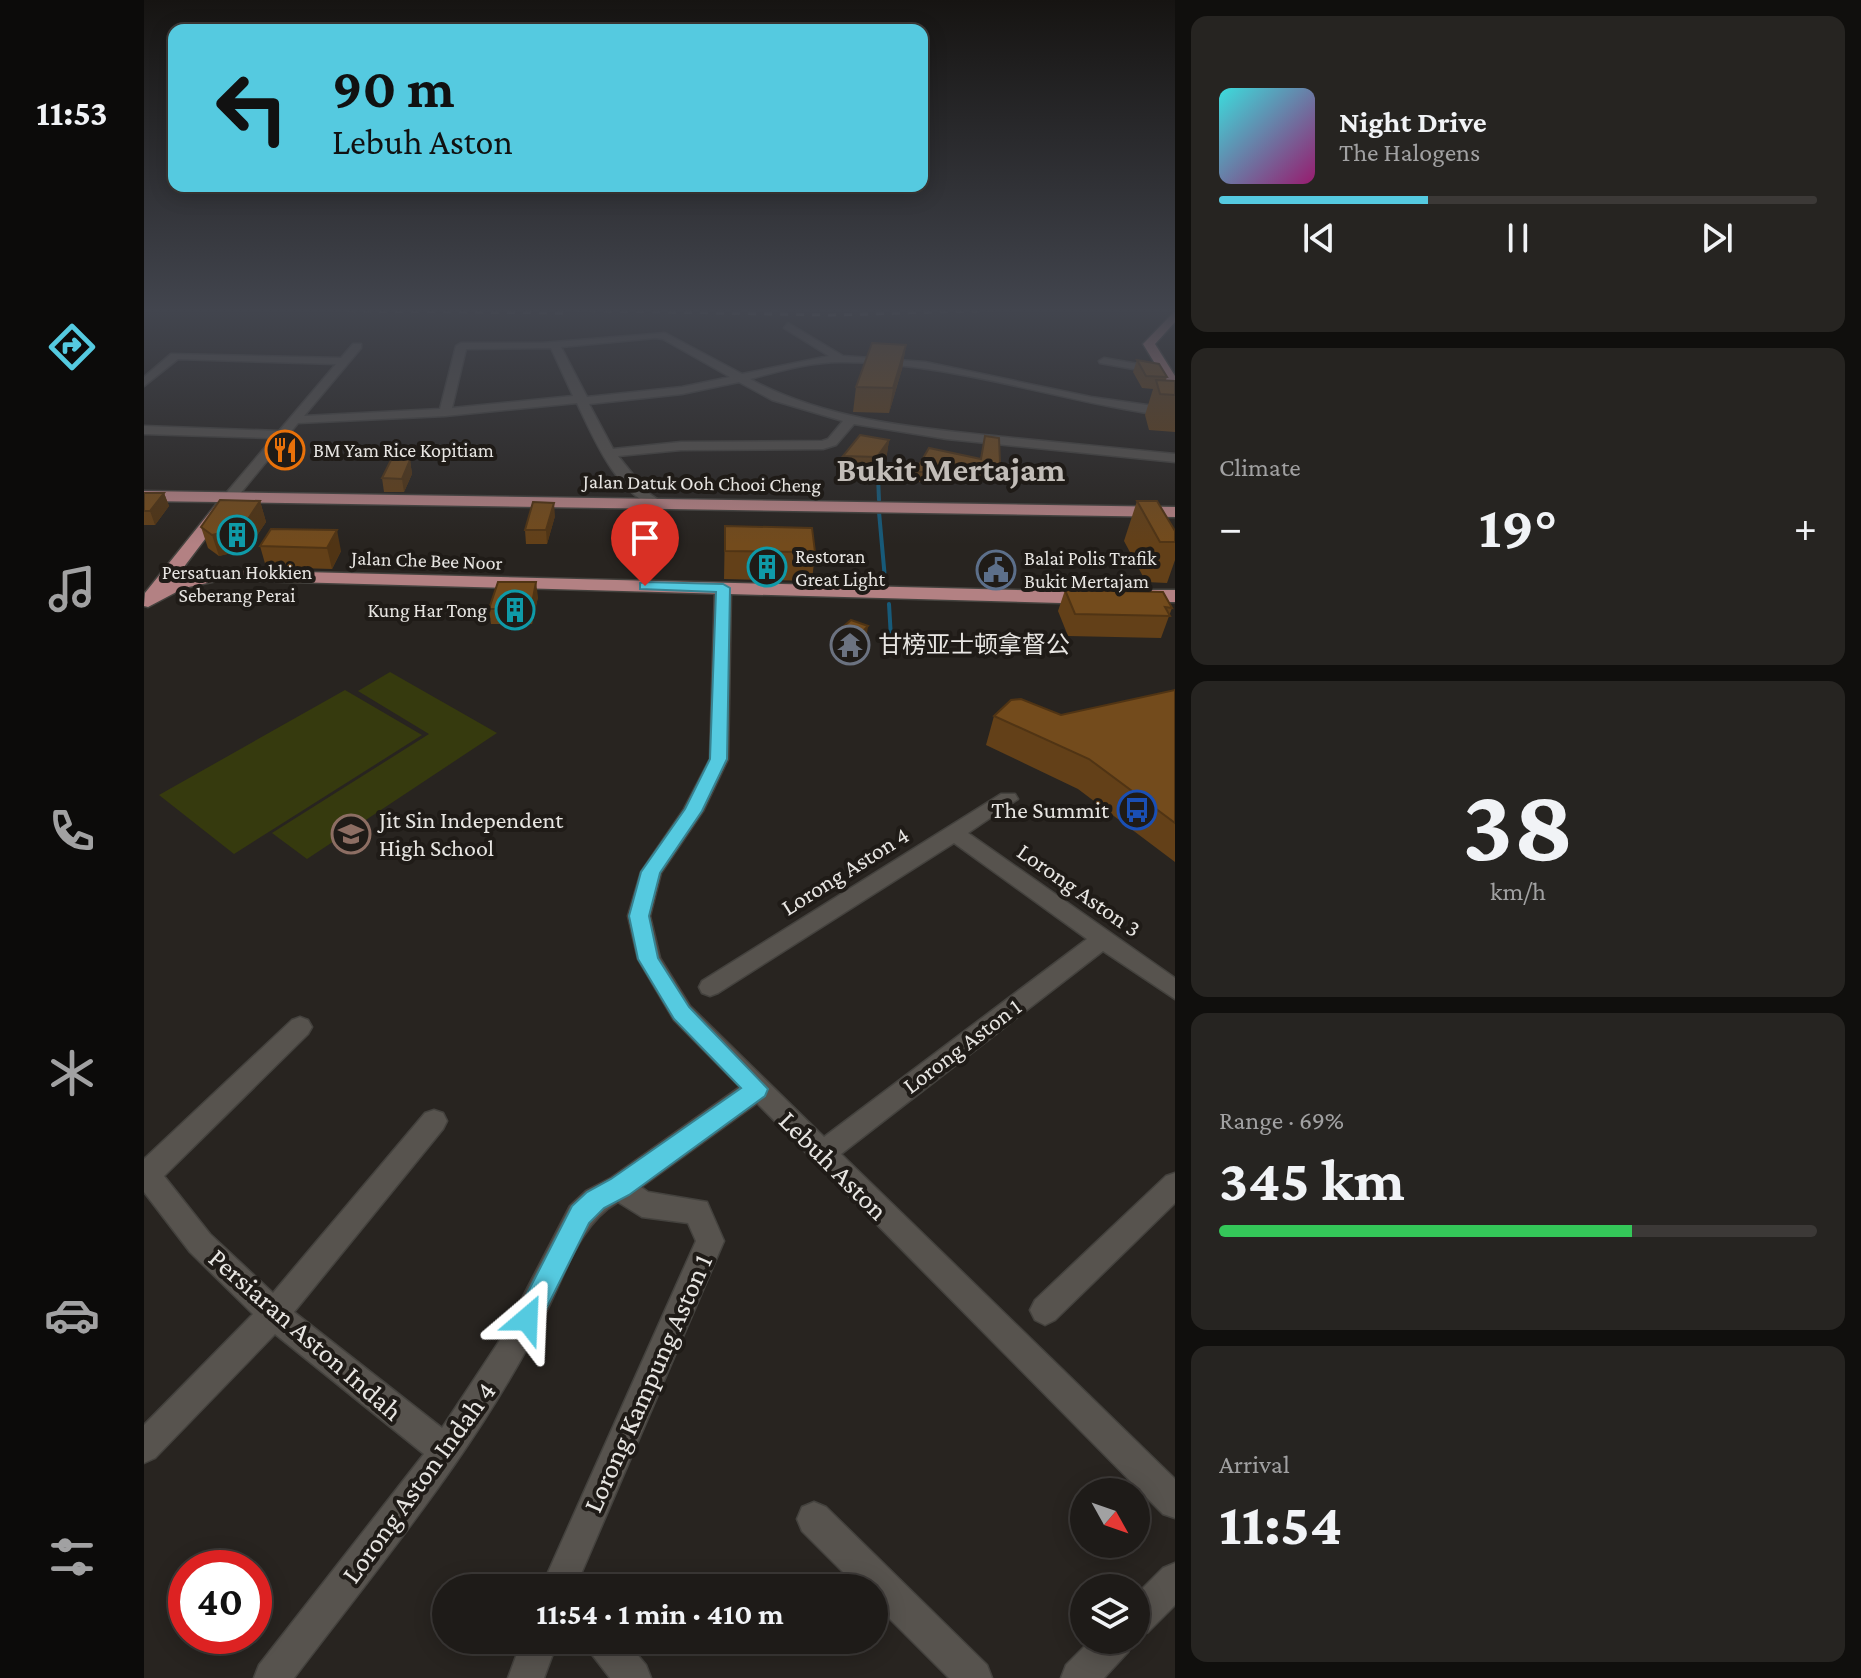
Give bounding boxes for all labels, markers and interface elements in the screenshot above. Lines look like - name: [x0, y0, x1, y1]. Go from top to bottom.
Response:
- icon: left: [200, 56, 304, 160]
- text: 90 m: [332, 57, 455, 119]
- text: 11:53: [36, 93, 108, 133]
- text: Night Drive: [1339, 105, 1487, 138]
- text: Lebuh Aston: [332, 122, 513, 162]
- text: The Halogens: [1339, 138, 1480, 167]
- icon: previous: [1297, 216, 1341, 260]
- icon: pause: [1496, 216, 1540, 260]
- icon: next: [1695, 216, 1739, 260]
- icon: directions: [44, 319, 100, 375]
- restaurant icon: BM Yam Rice Kopitiam: [264, 429, 306, 471]
- place label: BM Yam Rice Kopitiam: [313, 439, 494, 462]
- district label: Bukit Mertajam: [837, 451, 1066, 489]
- text: Climate: [1219, 453, 1301, 482]
- street label: Jalan Datuk Ooh Chooi Cheng: [581, 470, 822, 497]
- text: 19°: [1479, 493, 1557, 560]
- text: −: [1219, 503, 1242, 551]
- text: +: [1794, 503, 1817, 551]
- pin: [611, 504, 679, 586]
- building icon: Persatuan Hokkien Seberang Perai: [216, 514, 258, 556]
- icon: arrive: [623, 516, 667, 560]
- place label: Restoran Great Light: [795, 545, 885, 591]
- street label: Jalan Che Bee Noor: [349, 546, 503, 575]
- building icon: Restoran Great Light: [746, 546, 788, 588]
- place label: Balai Polis Trafik Bukit Mertajam: [1024, 547, 1157, 593]
- public building icon: Balai Polis Trafik Bukit Mertajam: [975, 549, 1017, 591]
- icon: music: [44, 561, 100, 617]
- place label: Persatuan Hokkien Seberang Perai: [162, 561, 312, 607]
- building icon: Kung Har Tong: [494, 589, 536, 631]
- place label: Kung Har Tong: [367, 599, 487, 622]
- temple icon: 甘榜亚士顿拿督公: [829, 624, 871, 666]
- place label: 甘榜亚士顿拿督公: [878, 631, 1070, 658]
- text: 38: [1462, 767, 1574, 882]
- bus stop icon: The Summit: [1116, 789, 1158, 831]
- place label: The Summit: [991, 796, 1110, 823]
- icon: phone: [44, 803, 100, 859]
- place label: Jit Sin Independent High School: [377, 806, 564, 861]
- school or university icon: Jit Sin Independent High School: [330, 813, 372, 855]
- street label: Lorong Aston 4: [776, 821, 913, 920]
- street label: Lorong Aston 3: [1012, 837, 1146, 942]
- text: km/h: [1490, 877, 1546, 906]
- street label: Lorong Aston 1: [897, 992, 1026, 1099]
- icon: climate: [44, 1045, 100, 1101]
- street label: Lebuh Aston: [773, 1105, 894, 1226]
- text: Range · 69%: [1219, 1106, 1344, 1135]
- text: 345 km: [1219, 1146, 1405, 1213]
- street label: Persiaran Aston Indah: [203, 1242, 409, 1427]
- street label: Lorong Kampung Aston 1: [577, 1249, 718, 1517]
- position arrow: [485, 1277, 569, 1361]
- icon: car: [44, 1287, 100, 1343]
- street label: Lorong Aston Indah 4: [335, 1376, 502, 1589]
- text: Arrival: [1219, 1450, 1290, 1479]
- north arrow: [1070, 1478, 1150, 1558]
- map controls: [1070, 1478, 1150, 1654]
- text: 11:54: [1219, 1490, 1342, 1557]
- icon: filters: [44, 1529, 100, 1585]
- speed limit sign: 40: [168, 1550, 272, 1654]
- button: layers: [1070, 1574, 1150, 1654]
- text: 11:54 · 1 min · 410 m: [536, 1597, 784, 1630]

